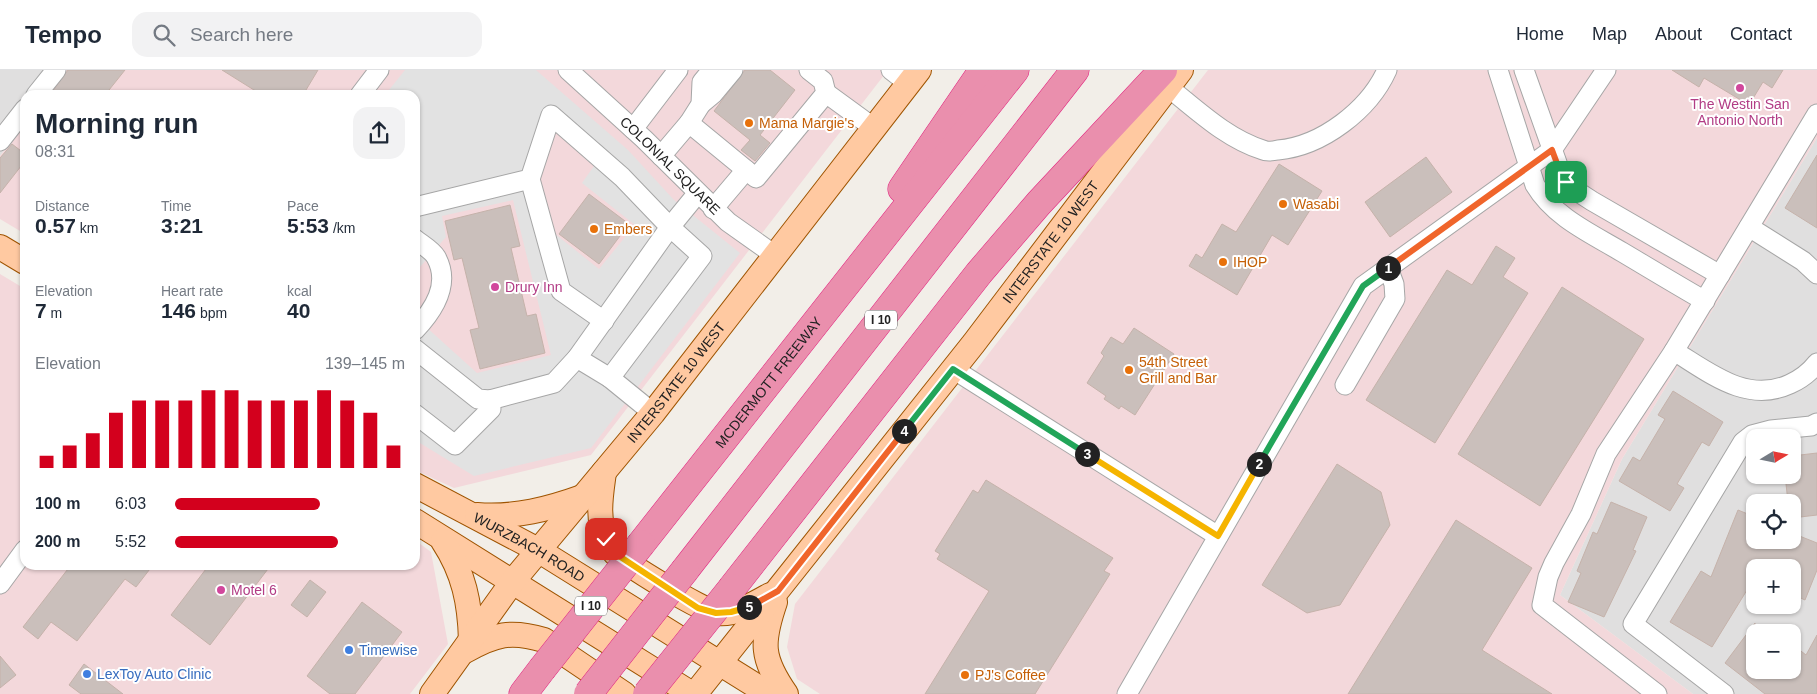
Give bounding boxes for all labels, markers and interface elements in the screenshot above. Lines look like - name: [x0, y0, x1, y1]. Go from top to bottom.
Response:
- search box: [132, 12, 482, 57]
- text: Tempo: [25, 21, 102, 48]
- icon: search: [150, 21, 178, 49]
- text: Search here: [190, 24, 293, 45]
- text: Home: [1516, 24, 1564, 44]
- text: Map: [1592, 24, 1627, 44]
- text: About: [1655, 24, 1702, 44]
- text: Contact: [1730, 24, 1792, 44]
- marker: The Westin San Antonio North: [1734, 82, 1746, 94]
- place label: The Westin San Antonio North: [1690, 96, 1790, 128]
- button: share: [353, 107, 405, 159]
- text: Morning run: [35, 108, 198, 139]
- street label: COLONIAL SQUARE: [617, 113, 724, 218]
- place label: Mama Margie's: [759, 115, 854, 131]
- marker: Mama Margie's: [743, 117, 755, 129]
- text: 08:31: [35, 143, 75, 160]
- pin: [1545, 161, 1587, 203]
- icon: arrive: [1552, 168, 1580, 196]
- street label: INTERSTATE 10 WEST: [999, 178, 1102, 306]
- place label: Wasabi: [1293, 196, 1339, 212]
- text: Distance: [35, 198, 89, 214]
- text: Time: [161, 198, 192, 214]
- text: Pace: [287, 198, 319, 214]
- marker: Wasabi: [1277, 198, 1289, 210]
- text: 0.57: [35, 214, 76, 237]
- text: 3:21: [161, 214, 203, 237]
- text: 5:53: [287, 214, 329, 237]
- text: km: [76, 220, 98, 236]
- text: /km: [329, 220, 355, 236]
- place label: Embers: [604, 221, 652, 237]
- marker: Embers: [588, 223, 600, 235]
- place label: IHOP: [1233, 254, 1267, 270]
- marker: IHOP: [1217, 256, 1229, 268]
- pin: 1: [1376, 256, 1400, 280]
- text: 1: [1385, 260, 1392, 276]
- place label: Drury Inn: [505, 279, 563, 295]
- marker: Drury Inn: [489, 281, 501, 293]
- text: Elevation: [35, 283, 93, 299]
- text: Heart rate: [161, 283, 223, 299]
- text: kcal: [287, 283, 312, 299]
- text: 7: [35, 299, 47, 322]
- text: 146: [161, 299, 196, 322]
- text: 40: [287, 299, 310, 322]
- text: m: [47, 305, 62, 321]
- text: bpm: [196, 305, 227, 321]
- road number: I 10: [865, 310, 897, 330]
- street label: MCDERMOTT FREEWAY: [712, 313, 826, 451]
- street label: INTERSTATE 10 WEST: [624, 319, 729, 446]
- place label: 54th Street Grill and Bar: [1139, 354, 1217, 386]
- text: Elevation: [35, 355, 101, 372]
- text: 139–145 m: [325, 355, 405, 372]
- marker: 54th Street Grill and Bar: [1123, 364, 1135, 376]
- pin: 4: [892, 418, 916, 444]
- text: 4: [901, 423, 908, 439]
- north arrow: [1746, 429, 1801, 484]
- map controls: [1746, 429, 1801, 679]
- pin: 3: [1074, 442, 1100, 466]
- text: 3: [1084, 446, 1091, 462]
- pin: 2: [1246, 452, 1272, 476]
- text: 2: [1256, 456, 1263, 472]
- button: locate: [1746, 494, 1801, 549]
- text: 100 m: [35, 495, 80, 512]
- text: 6:03: [115, 495, 146, 512]
- street label: WURZBACH ROAD: [471, 509, 588, 585]
- pin: [585, 518, 627, 560]
- icon: check: [592, 525, 620, 553]
- text: 200 m: [35, 533, 80, 550]
- text: 5:52: [115, 533, 146, 550]
- button: +: [1746, 559, 1801, 614]
- place label: Motel 6: [231, 582, 277, 598]
- marker: Motel 6: [215, 584, 227, 596]
- pin: 5: [736, 594, 762, 620]
- road number: I 10: [575, 596, 607, 616]
- text: 5: [746, 599, 753, 615]
- button: −: [1746, 624, 1801, 679]
- place label: Timewise: [359, 642, 418, 658]
- marker: Timewise: [343, 644, 355, 656]
- place label: LexToy Auto Clinic: [97, 666, 211, 682]
- place label: PJ's Coffee: [975, 667, 1046, 683]
- marker: LexToy Auto Clinic: [81, 668, 93, 680]
- marker: PJ's Coffee: [959, 669, 971, 681]

